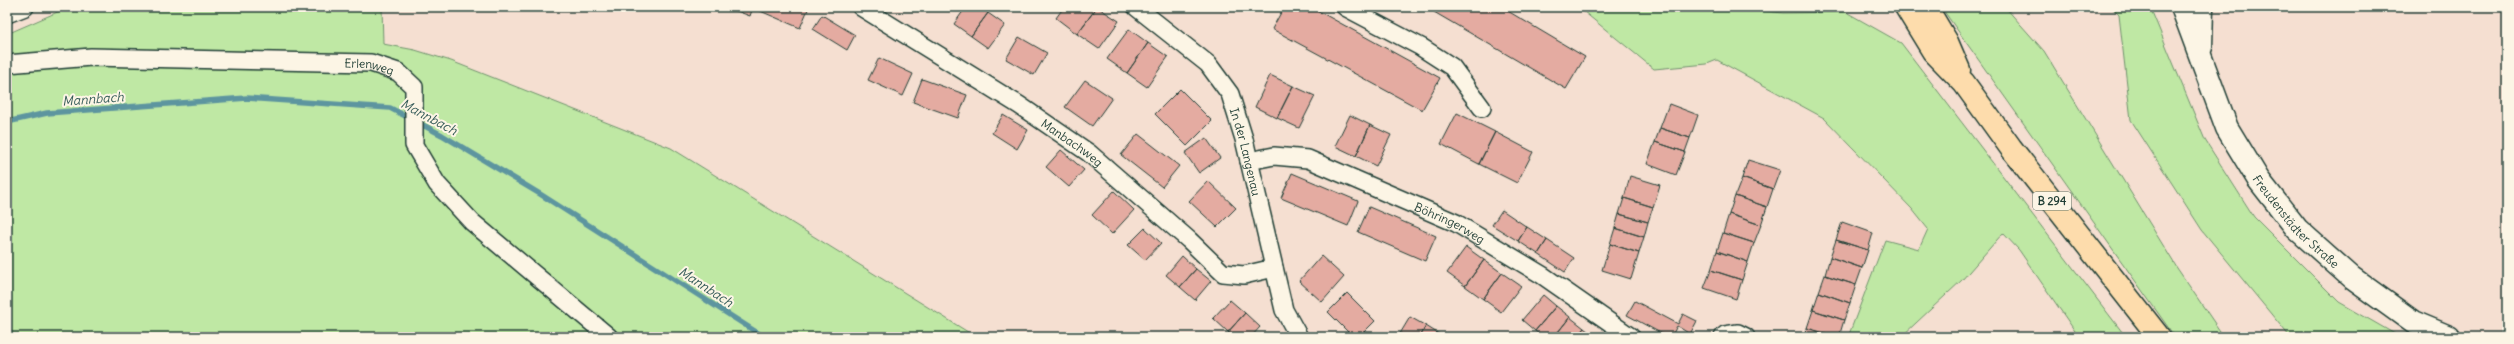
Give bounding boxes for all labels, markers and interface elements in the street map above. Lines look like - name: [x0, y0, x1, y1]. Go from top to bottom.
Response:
- street label: Erlenweg: [344, 55, 396, 78]
- water label: Mannbach: [62, 88, 125, 110]
- water label: Mannbach: [398, 95, 461, 139]
- street label: In der Langenau: [1227, 106, 1265, 197]
- street label: Manbachweg: [1039, 115, 1106, 169]
- street label: Freudenstädter Straße: [2250, 172, 2343, 271]
- road number: B 294: [2033, 192, 2071, 210]
- street label: Böhringerweg: [1412, 199, 1488, 246]
- water label: Mannbach: [676, 263, 737, 311]

